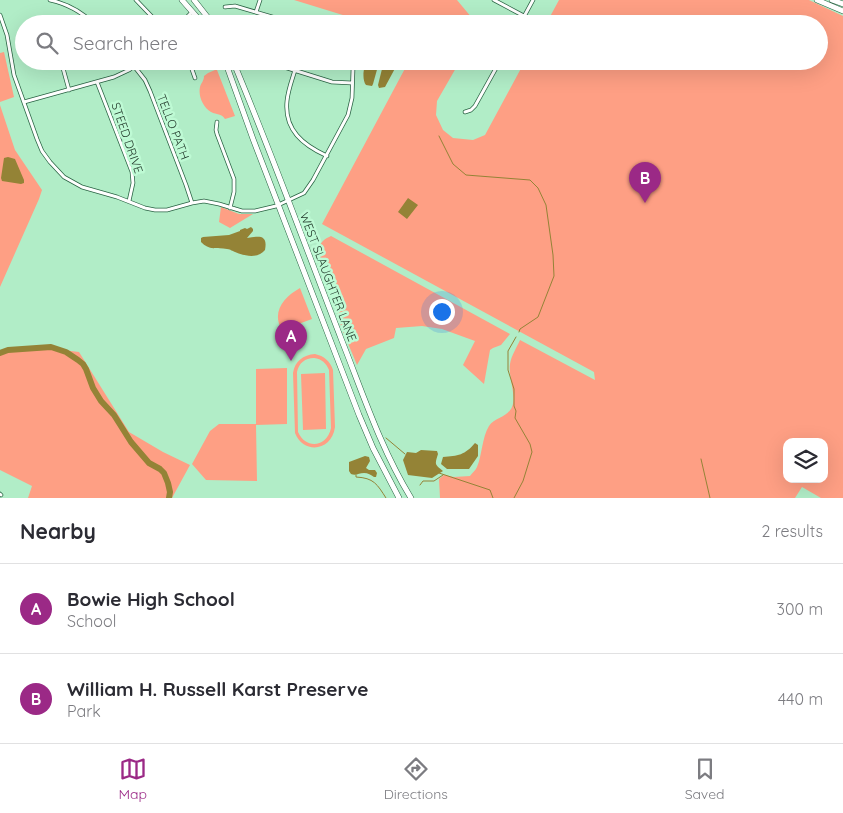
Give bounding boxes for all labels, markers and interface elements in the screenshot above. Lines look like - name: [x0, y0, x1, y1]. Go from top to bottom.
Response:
- search box: [15, 15, 828, 70]
- icon: search: [33, 29, 61, 57]
- text: Search here: [73, 31, 178, 55]
- street label: TELLO PATH: [154, 92, 193, 162]
- street label: STEED DRIVE: [108, 100, 147, 175]
- pin: B: [629, 162, 661, 203]
- street label: WEST SLAUGHTER LANE: [297, 210, 360, 344]
- your location: [429, 299, 455, 325]
- pin: A: [275, 320, 307, 361]
- map controls: [783, 438, 828, 483]
- button: layers: [783, 438, 828, 483]
- text: Nearby: [20, 518, 96, 544]
- text: 2 results: [761, 521, 823, 541]
- text: Bowie High School: [67, 587, 235, 611]
- text: A: [31, 599, 41, 619]
- text: 300 m: [777, 599, 823, 619]
- text: School: [67, 611, 116, 631]
- text: William H. Russell Karst Preserve: [67, 677, 368, 701]
- text: B: [31, 689, 41, 709]
- text: 440 m: [778, 689, 823, 709]
- text: Park: [67, 701, 101, 721]
- tab: Map: [118, 755, 147, 803]
- tab: Directions: [384, 755, 448, 803]
- tab: Saved: [685, 755, 725, 803]

